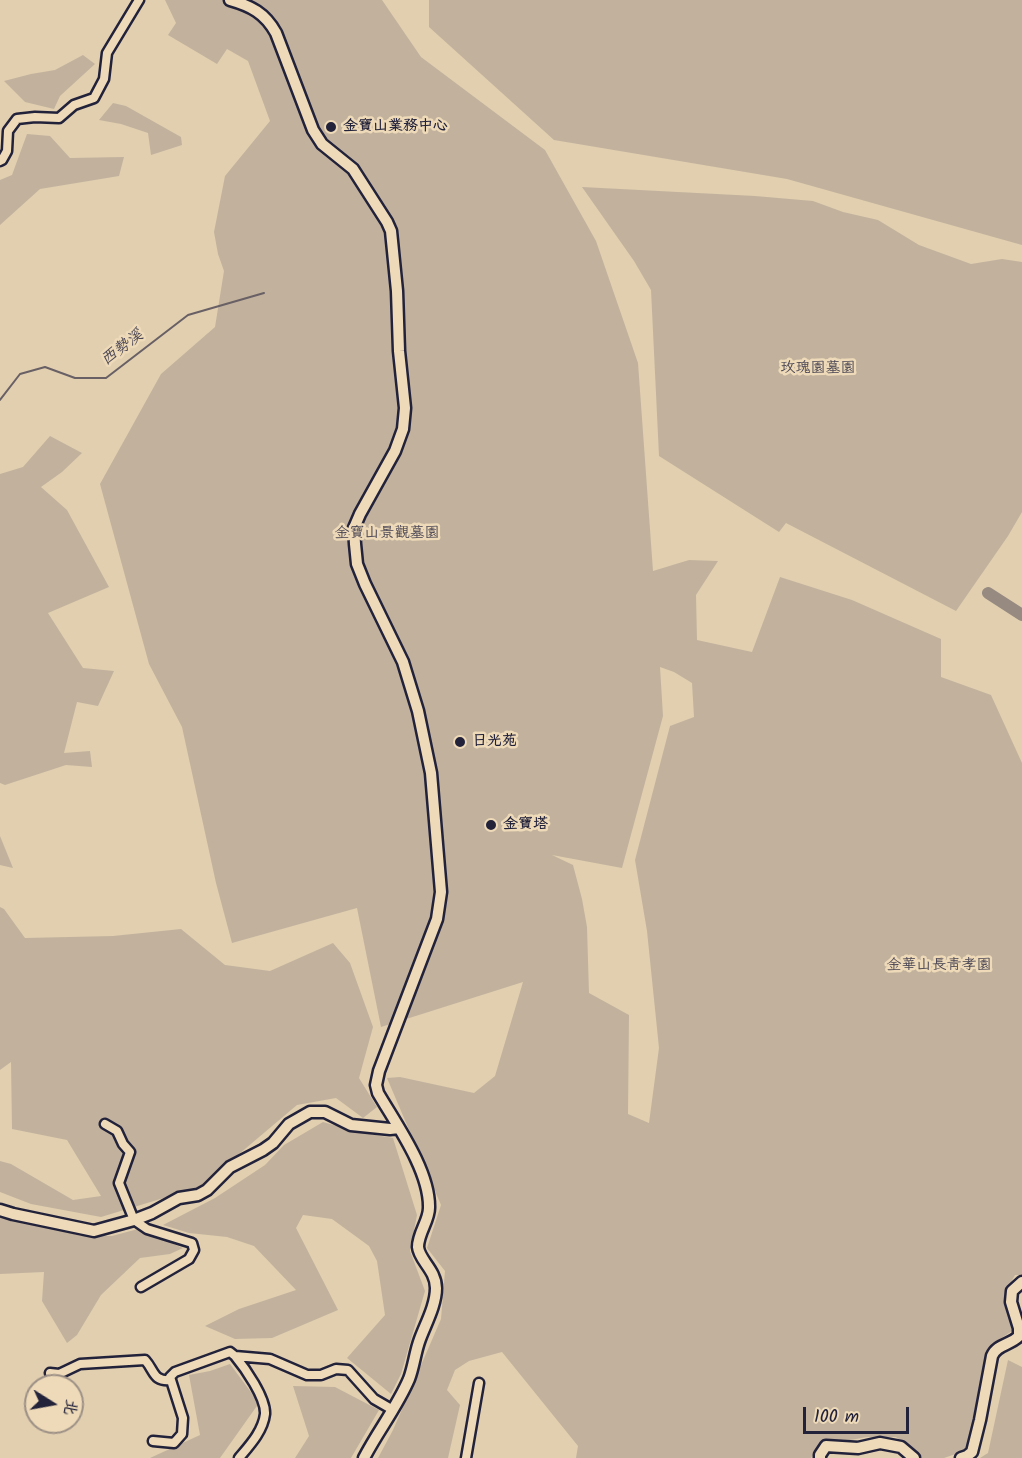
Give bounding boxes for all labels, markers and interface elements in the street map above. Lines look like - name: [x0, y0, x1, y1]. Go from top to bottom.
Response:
- place label: 金寶山業務中心: [343, 118, 448, 136]
- marker: 金寶山業務中心: [324, 120, 338, 134]
- water label: 西勢溪: [98, 327, 148, 371]
- park label: 玫瑰園墓園: [781, 360, 855, 378]
- park label: 金寶山景觀墓園: [335, 525, 439, 543]
- place label: 日光苑: [472, 733, 517, 751]
- marker: 日光苑: [453, 735, 467, 749]
- place label: 金寶塔: [503, 816, 548, 834]
- marker: 金寶塔: [484, 818, 498, 832]
- park label: 金華山長青孝園: [887, 957, 991, 975]
- north arrow: [24, 1374, 84, 1434]
- scale bar: [806, 1395, 912, 1433]
- text: 北: [56, 1397, 84, 1417]
- text: 100 m: [814, 1403, 859, 1432]

